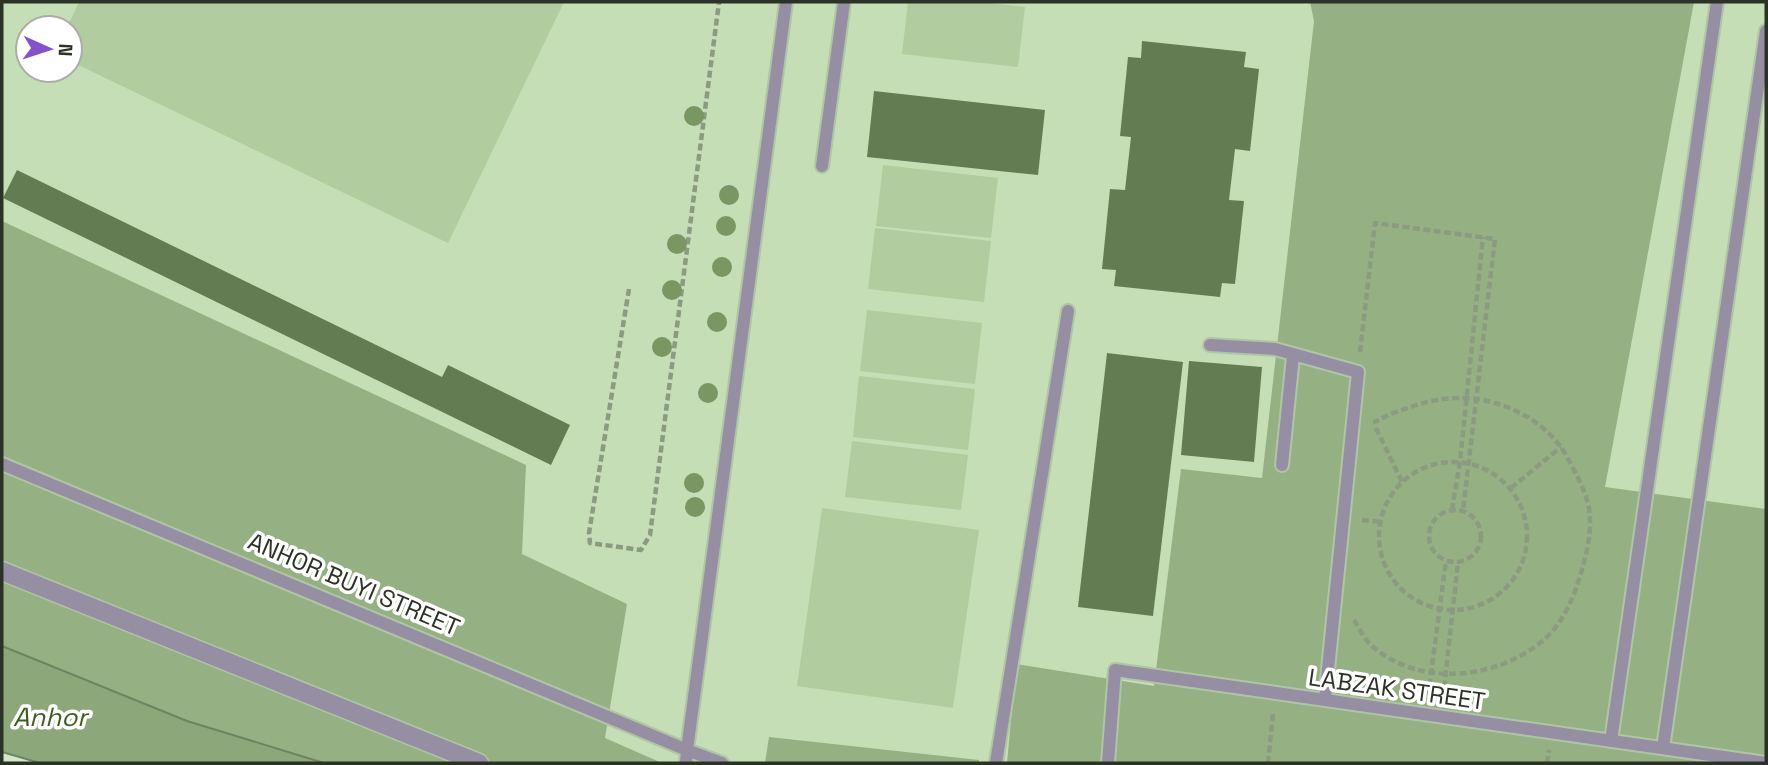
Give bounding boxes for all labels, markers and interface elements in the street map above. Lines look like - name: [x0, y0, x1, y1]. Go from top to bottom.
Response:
- north arrow: [14, 14, 84, 84]
- text: N: [53, 43, 78, 57]
- street label: ANHOR BUYI STREET: [243, 525, 465, 643]
- street label: LABZAK STREET: [1307, 661, 1487, 717]
- water label: Anhor: [13, 700, 90, 734]

